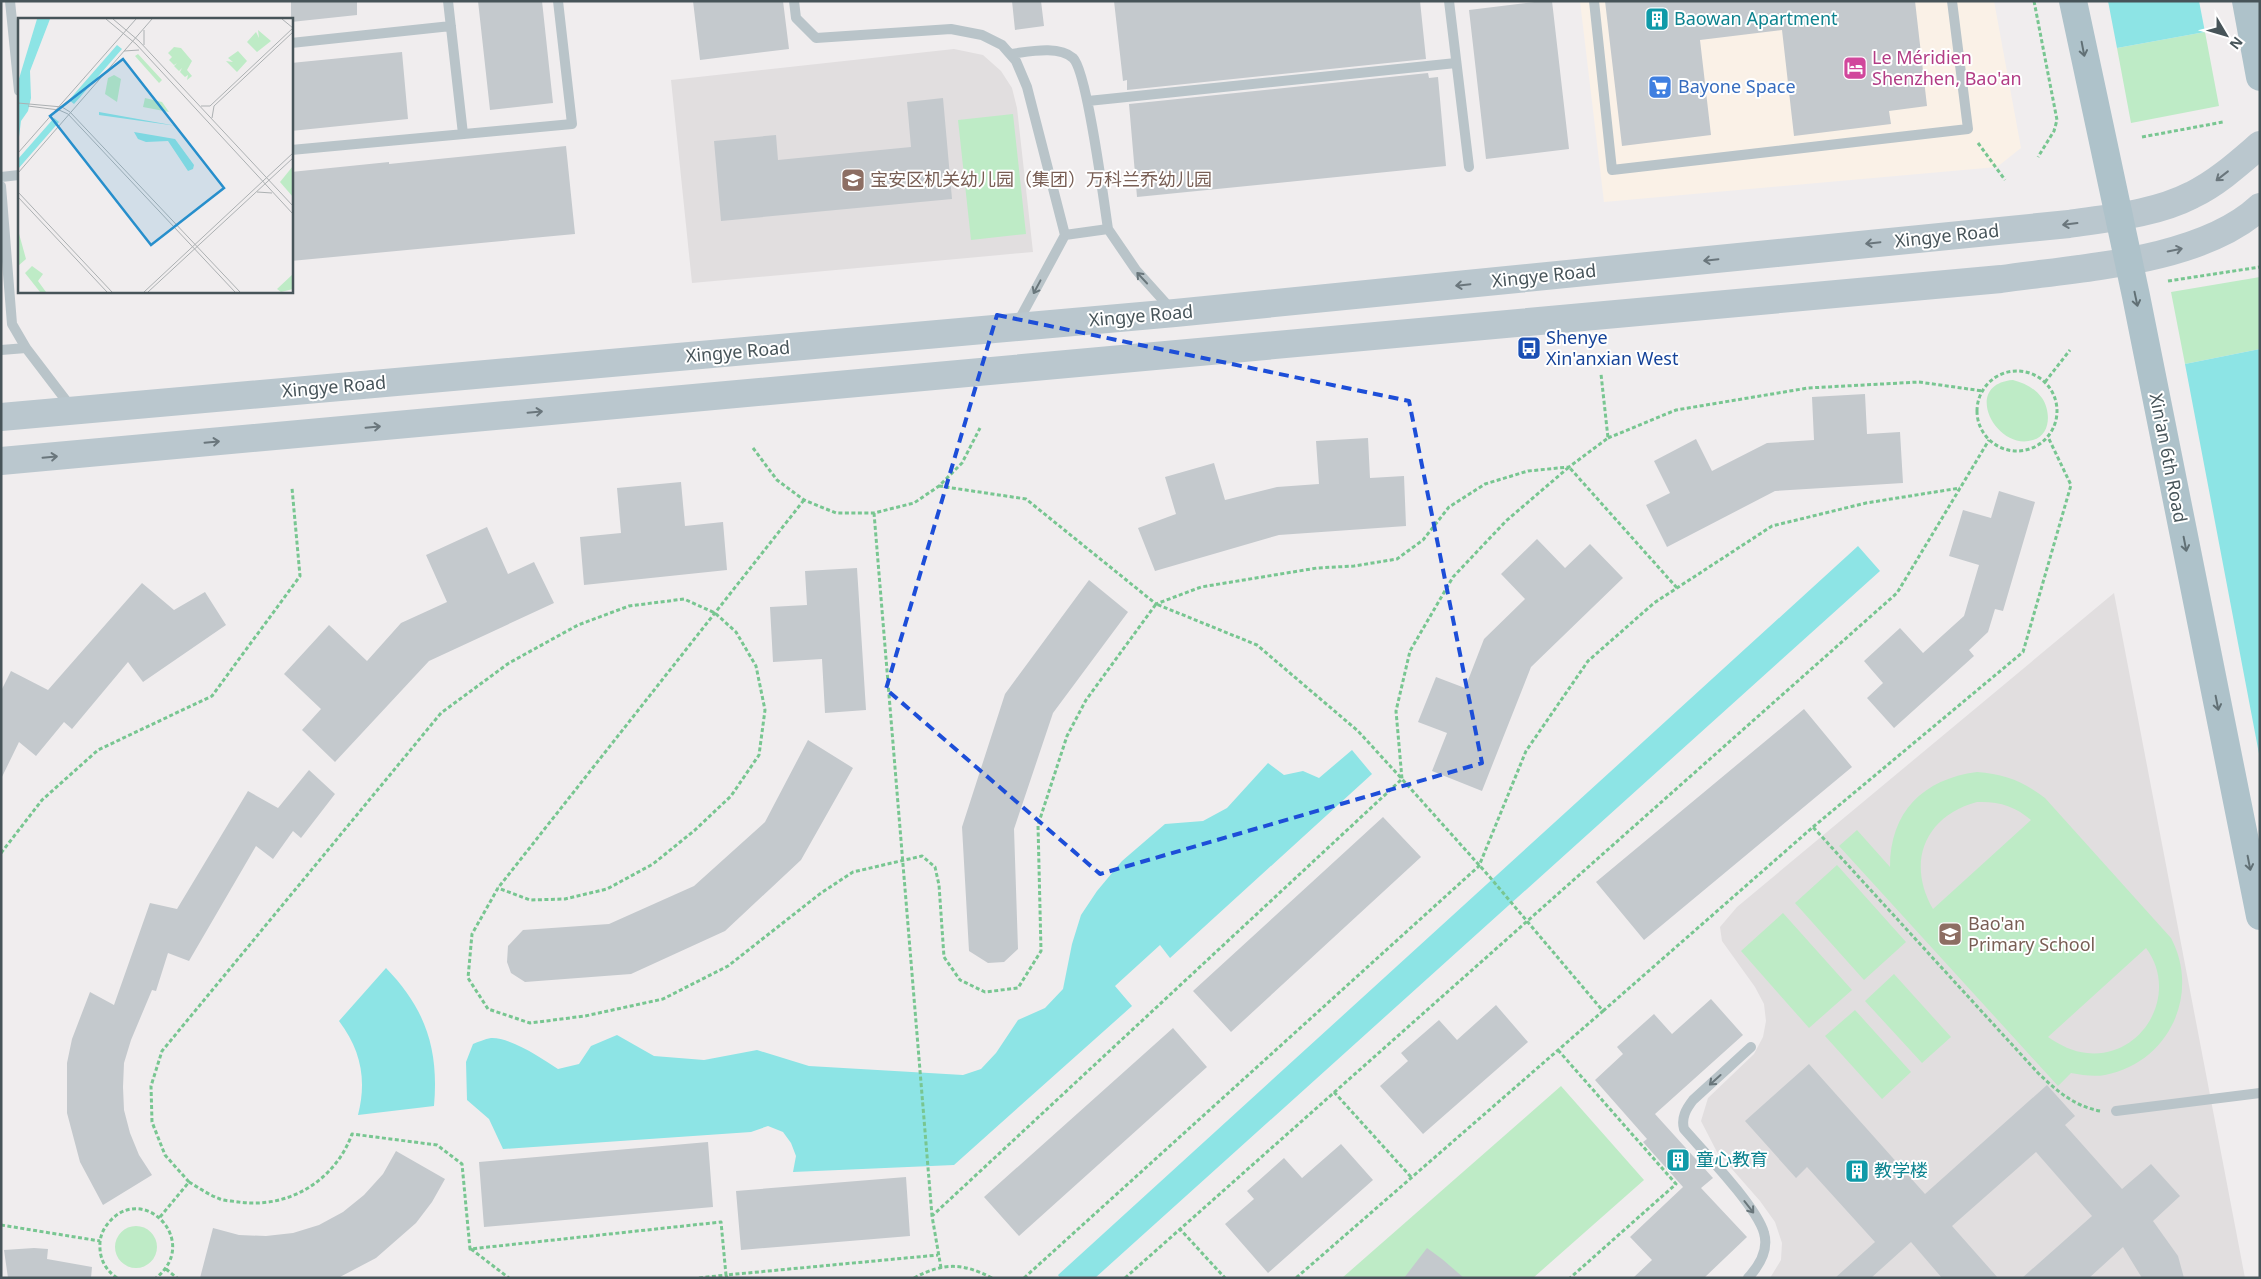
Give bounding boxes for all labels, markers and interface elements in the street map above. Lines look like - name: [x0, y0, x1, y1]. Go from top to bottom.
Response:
- building icon: Baowan Apartment: [1644, 6, 1670, 32]
- place label: Baowan Apartment: [1674, 6, 1838, 30]
- north arrow: [2201, 10, 2251, 60]
- inset map: [18, 18, 292, 292]
- text: N: [2226, 33, 2248, 54]
- one-way arrow: [2079, 41, 2088, 57]
- place label: Le Méridien Shenzhen, Bao'an: [1872, 45, 2022, 90]
- hotel icon: Le Méridien Shenzhen, Bao'an: [1842, 55, 1868, 81]
- supermarket icon: Bayone Space: [1647, 74, 1673, 100]
- place label: Bayone Space: [1678, 74, 1796, 98]
- school or university icon: 宝安区机关幼儿园（集团）万科兰乔幼儿园: [840, 167, 866, 193]
- place label: 宝安区机关幼儿园（集团）万科兰乔幼儿园: [870, 167, 1212, 191]
- one-way arrow: [2216, 170, 2229, 181]
- street label: Xingye Road: [1894, 218, 2000, 252]
- one-way arrow: [2062, 219, 2078, 229]
- one-way arrow: [1865, 238, 1881, 248]
- one-way arrow: [2167, 245, 2183, 255]
- one-way arrow: [1704, 255, 1720, 264]
- street label: Xingye Road: [1491, 258, 1597, 292]
- one-way arrow: [1136, 271, 1148, 284]
- one-way arrow: [1032, 279, 1042, 294]
- one-way arrow: [1455, 280, 1471, 289]
- one-way arrow: [2132, 290, 2141, 306]
- street label: Xingye Road: [1088, 298, 1194, 332]
- place label: Shenye Xin'anxian West: [1546, 325, 1679, 370]
- street label: Xingye Road: [685, 334, 791, 368]
- bus stop icon: Shenye Xin'anxian West: [1516, 335, 1542, 361]
- street label: Xingye Road: [281, 369, 387, 403]
- street label: Xin'an 6th Road: [2145, 391, 2193, 525]
- one-way arrow: [527, 408, 543, 417]
- one-way arrow: [365, 422, 381, 432]
- one-way arrow: [203, 437, 219, 447]
- one-way arrow: [42, 452, 58, 461]
- one-way arrow: [2181, 536, 2191, 552]
- one-way arrow: [2213, 695, 2222, 711]
- one-way arrow: [2245, 854, 2254, 870]
- place label: Bao'an Primary School: [1968, 911, 2095, 956]
- school or university icon: Bao'an Primary School: [1937, 921, 1963, 947]
- one-way arrow: [1708, 1074, 1721, 1086]
- building icon: 童心教育: [1665, 1147, 1691, 1173]
- place label: 童心教育: [1696, 1147, 1768, 1171]
- building icon: 教学楼: [1844, 1158, 1870, 1184]
- place label: 教学楼: [1874, 1158, 1928, 1182]
- one-way arrow: [1743, 1200, 1754, 1213]

